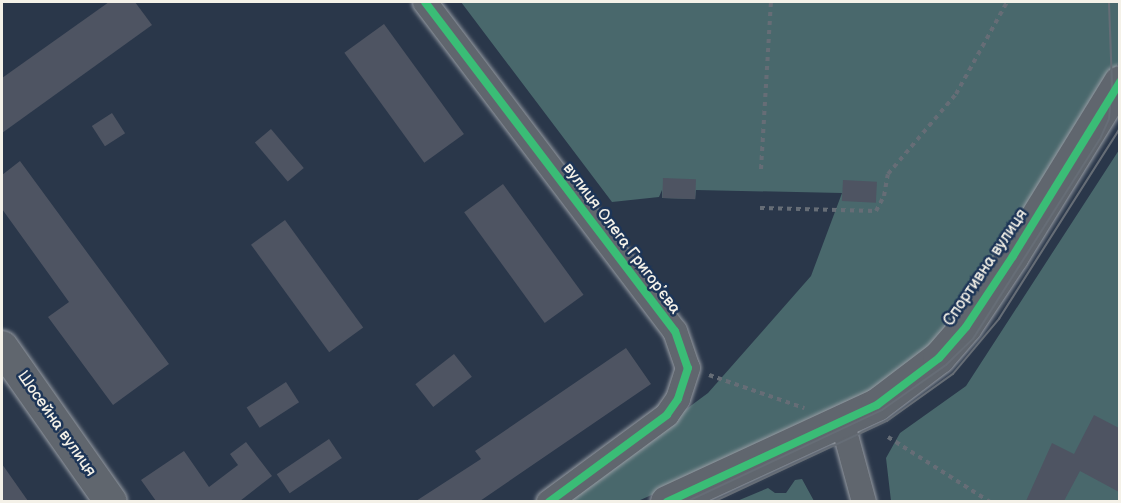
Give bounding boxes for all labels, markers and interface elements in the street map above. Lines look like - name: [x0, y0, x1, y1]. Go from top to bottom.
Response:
- street label: вулиця Олега Григорʼєва: [558, 160, 684, 318]
- street label: Спортивна вулиця: [940, 206, 1032, 330]
- street label: Шосейна вулиця: [12, 367, 100, 481]

